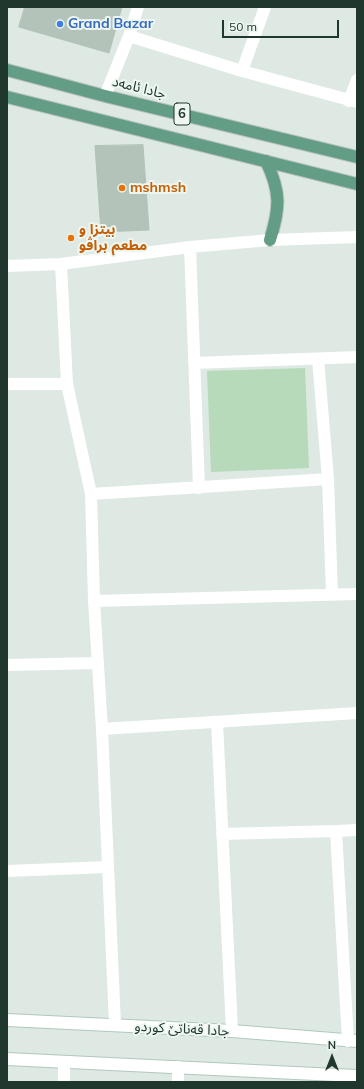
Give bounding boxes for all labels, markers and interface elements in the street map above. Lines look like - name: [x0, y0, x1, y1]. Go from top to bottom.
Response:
- scale bar: [224, 12, 341, 38]
- place label: Grand Bazar: [68, 16, 153, 32]
- marker: Grand Bazar: [55, 19, 65, 29]
- text: 50 m: [229, 19, 257, 34]
- street label: جادا ئامەد: [110, 73, 168, 103]
- road number: 6: [174, 103, 190, 125]
- place label: mshmsh: [130, 180, 186, 196]
- marker: mshmsh: [117, 183, 127, 193]
- place label: بيتزا و مطعم براڤو: [79, 222, 147, 254]
- marker: بيتزا و مطعم براڤو: [66, 233, 76, 243]
- street label: جادا قەناتێ کوردو: [134, 1018, 230, 1040]
- north arrow: [312, 1037, 352, 1077]
- text: N: [328, 1038, 336, 1052]

